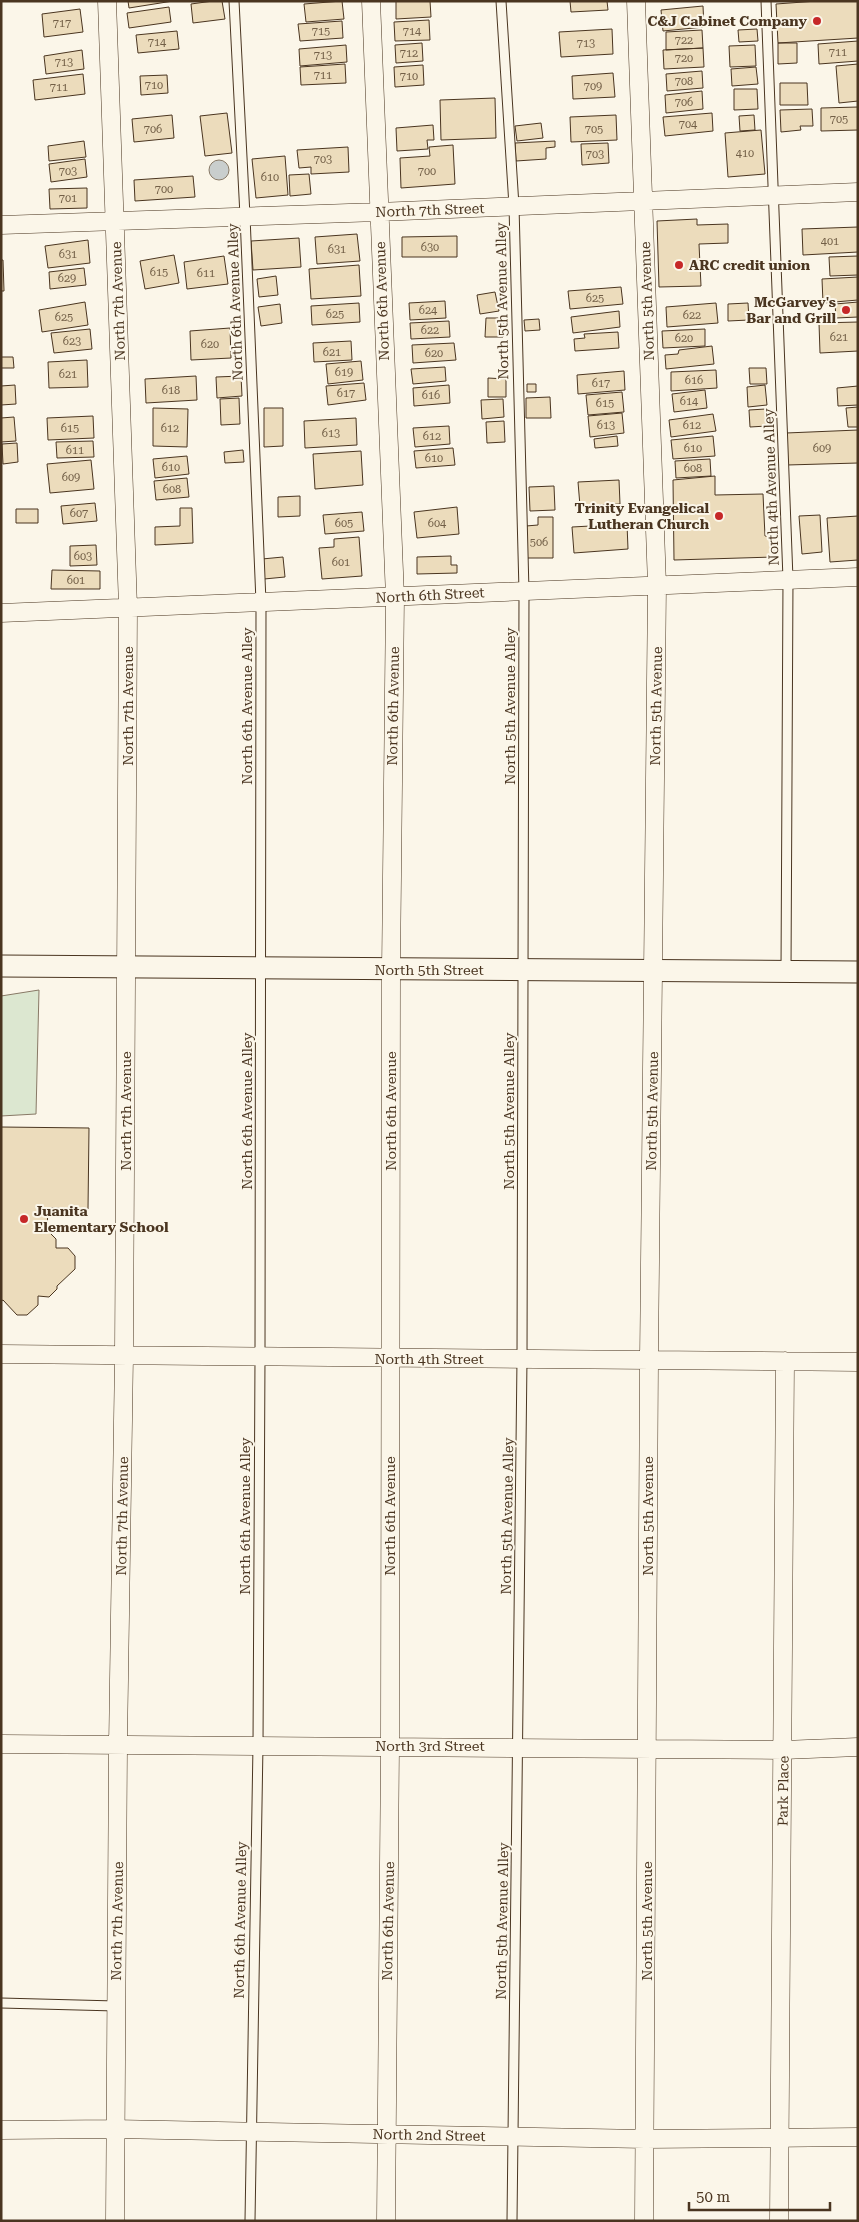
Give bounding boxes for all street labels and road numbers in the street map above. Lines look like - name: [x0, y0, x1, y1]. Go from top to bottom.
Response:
- street label: North 7th Street: [375, 200, 485, 220]
- street label: North 6th Avenue Alley: [224, 222, 246, 381]
- street label: North 5th Avenue Alley: [493, 222, 511, 380]
- street label: North 7th Avenue: [108, 241, 128, 361]
- street label: North 6th Avenue: [372, 241, 392, 361]
- street label: North 5th Avenue: [637, 241, 657, 361]
- street label: North 4th Avenue Alley: [760, 407, 782, 566]
- street label: North 6th Street: [375, 584, 485, 606]
- street label: North 6th Avenue Alley: [239, 627, 255, 785]
- street label: North 5th Avenue Alley: [502, 627, 518, 785]
- street label: North 7th Avenue: [120, 646, 136, 766]
- street label: North 6th Avenue: [384, 646, 402, 766]
- street label: North 5th Avenue: [647, 646, 665, 766]
- street label: North 5th Street: [374, 962, 484, 978]
- street label: North 6th Avenue Alley: [239, 1032, 255, 1190]
- street label: North 5th Avenue Alley: [501, 1032, 517, 1190]
- street label: North 7th Avenue: [118, 1051, 134, 1171]
- street label: North 6th Avenue: [383, 1051, 399, 1171]
- street label: North 5th Avenue: [643, 1051, 661, 1171]
- street label: North 4th Street: [374, 1351, 484, 1367]
- street label: North 6th Avenue Alley: [237, 1437, 253, 1595]
- street label: North 5th Avenue Alley: [498, 1437, 516, 1595]
- street label: North 7th Avenue: [113, 1456, 131, 1576]
- street label: North 6th Avenue: [382, 1456, 398, 1576]
- street label: North 5th Avenue: [640, 1456, 656, 1576]
- street label: North 3rd Street: [375, 1738, 485, 1754]
- street label: Park Place: [774, 1755, 792, 1826]
- street label: North 6th Avenue Alley: [231, 1841, 249, 1999]
- street label: North 5th Avenue Alley: [493, 1842, 511, 2000]
- street label: North 7th Avenue: [108, 1861, 126, 1981]
- street label: North 6th Avenue: [379, 1861, 397, 1981]
- street label: North 5th Avenue: [639, 1861, 655, 1981]
- street label: North 2nd Street: [372, 2126, 486, 2144]

